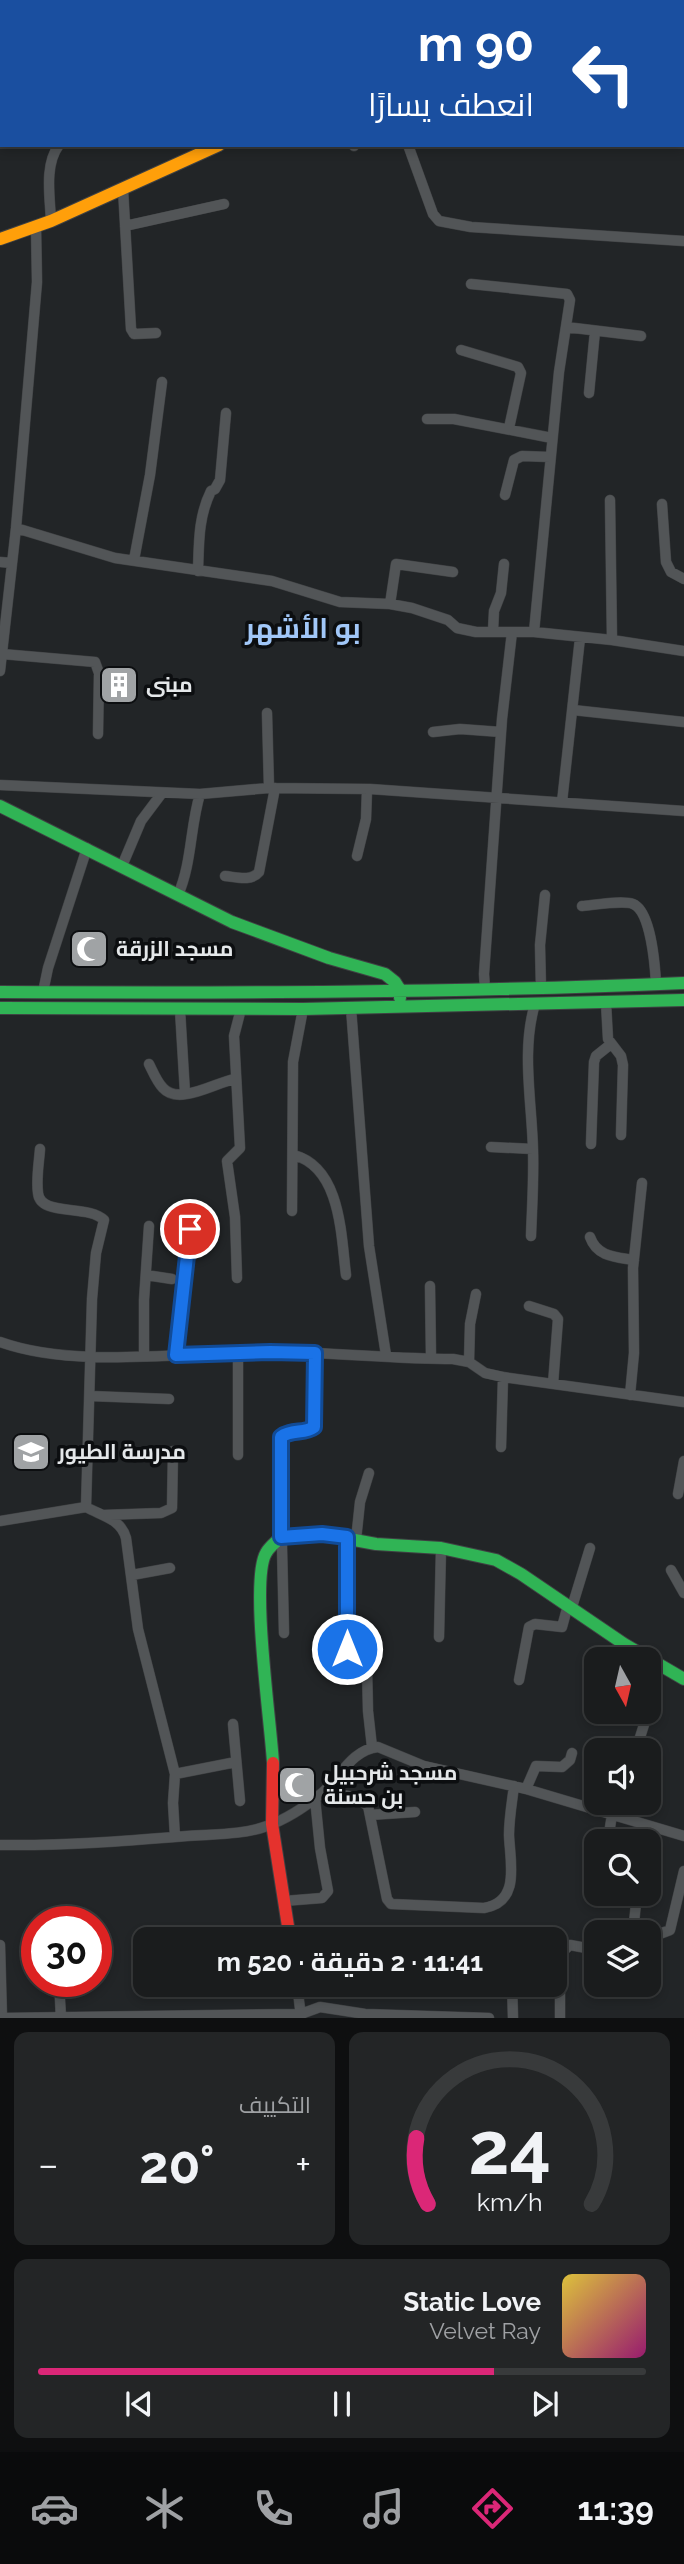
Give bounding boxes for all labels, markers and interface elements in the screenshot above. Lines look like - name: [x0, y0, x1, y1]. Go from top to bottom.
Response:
- text: 90 m: [418, 15, 534, 72]
- icon: left: [558, 28, 649, 119]
- text: انعطف يسارًا: [368, 86, 534, 123]
- district label: بو الأشهر: [244, 612, 361, 646]
- building icon: مبنى: [98, 664, 140, 706]
- place label: مبنى: [146, 672, 193, 697]
- mosque icon: مسجد الزرقة: [68, 928, 110, 970]
- place label: مسجد الزرقة: [116, 936, 233, 961]
- pin: [160, 1199, 220, 1259]
- icon: arrive: [171, 1210, 209, 1248]
- school or university icon: مدرسة الطيور: [10, 1431, 52, 1473]
- place label: مدرسة الطيور: [57, 1439, 186, 1465]
- position arrow: [310, 1612, 384, 1686]
- north arrow: [584, 1647, 662, 1724]
- map controls: [584, 1647, 661, 1997]
- button: sound: [584, 1738, 661, 1815]
- place label: مسجد شرحبيل بن حسنة: [324, 1760, 457, 1809]
- mosque icon: مسجد شرحبيل بن حسنة: [276, 1764, 318, 1806]
- button: search: [584, 1829, 661, 1906]
- speed limit sign: 30: [21, 1906, 112, 1997]
- button: layers: [584, 1920, 661, 1997]
- text: 11:41 · 2 دقيقة · 520 m: [217, 1947, 483, 1977]
- text: التكييف: [239, 2091, 311, 2118]
- text: 24: [468, 2107, 551, 2192]
- text: 20°: [139, 2134, 215, 2195]
- text: −: [38, 2142, 58, 2187]
- text: +: [295, 2142, 311, 2187]
- text: km/h: [477, 2187, 542, 2217]
- text: Static Love: [403, 2287, 541, 2317]
- text: Velvet Ray: [429, 2317, 541, 2344]
- icon: previous: [120, 2385, 158, 2423]
- icon: pause: [323, 2385, 361, 2423]
- icon: next: [526, 2385, 564, 2423]
- icon: car: [30, 2484, 79, 2533]
- icon: climate: [140, 2484, 189, 2533]
- icon: phone: [249, 2484, 298, 2533]
- icon: music: [359, 2484, 408, 2533]
- icon: directions: [468, 2484, 517, 2533]
- text: 11:39: [578, 2490, 654, 2527]

